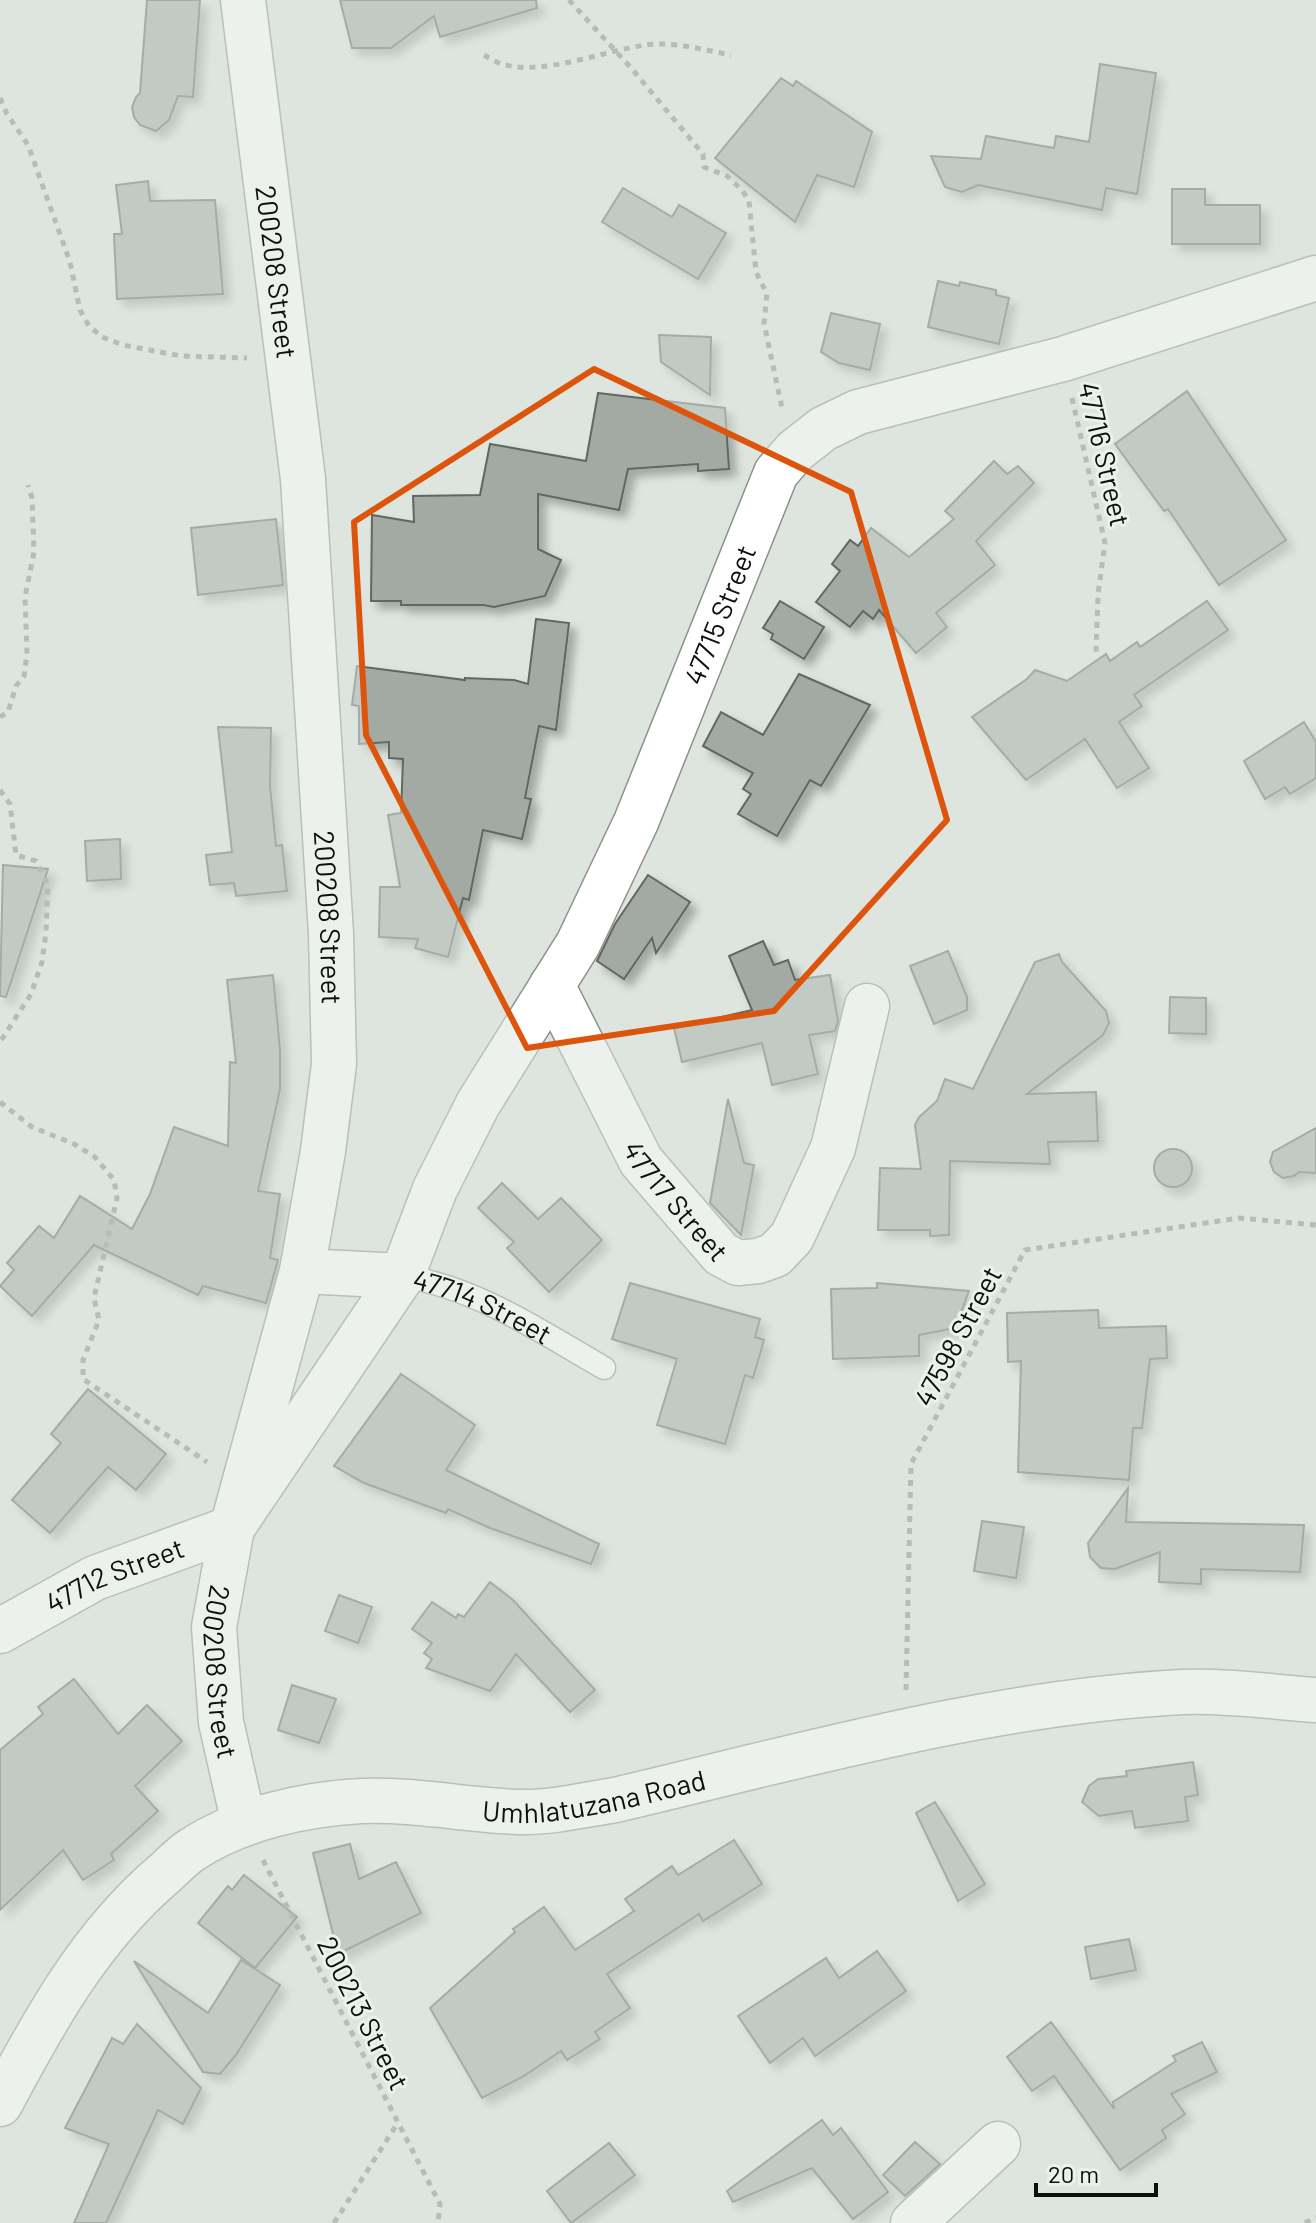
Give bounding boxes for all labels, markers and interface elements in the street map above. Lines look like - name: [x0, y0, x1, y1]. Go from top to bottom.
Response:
- street label: 200208 Street: [249, 183, 305, 360]
- street label: 47716 Street: [1072, 378, 1138, 530]
- street label: 47715 Street: [676, 540, 762, 690]
- street label: 200208 Street: [308, 829, 350, 1005]
- street label: 47717 Street: [617, 1135, 736, 1268]
- street label: 47598 Street: [906, 1260, 1008, 1412]
- street label: 47714 Street: [410, 1261, 558, 1351]
- street label: 47712 Street: [39, 1530, 188, 1620]
- street label: 200208 Street: [196, 1582, 246, 1762]
- street label: Umhlatuzana Road: [481, 1762, 709, 1829]
- street label: 200213 Street: [311, 1931, 417, 2095]
- scale bar: [1036, 2147, 1156, 2197]
- text: 20 m: [1048, 2159, 1099, 2188]

